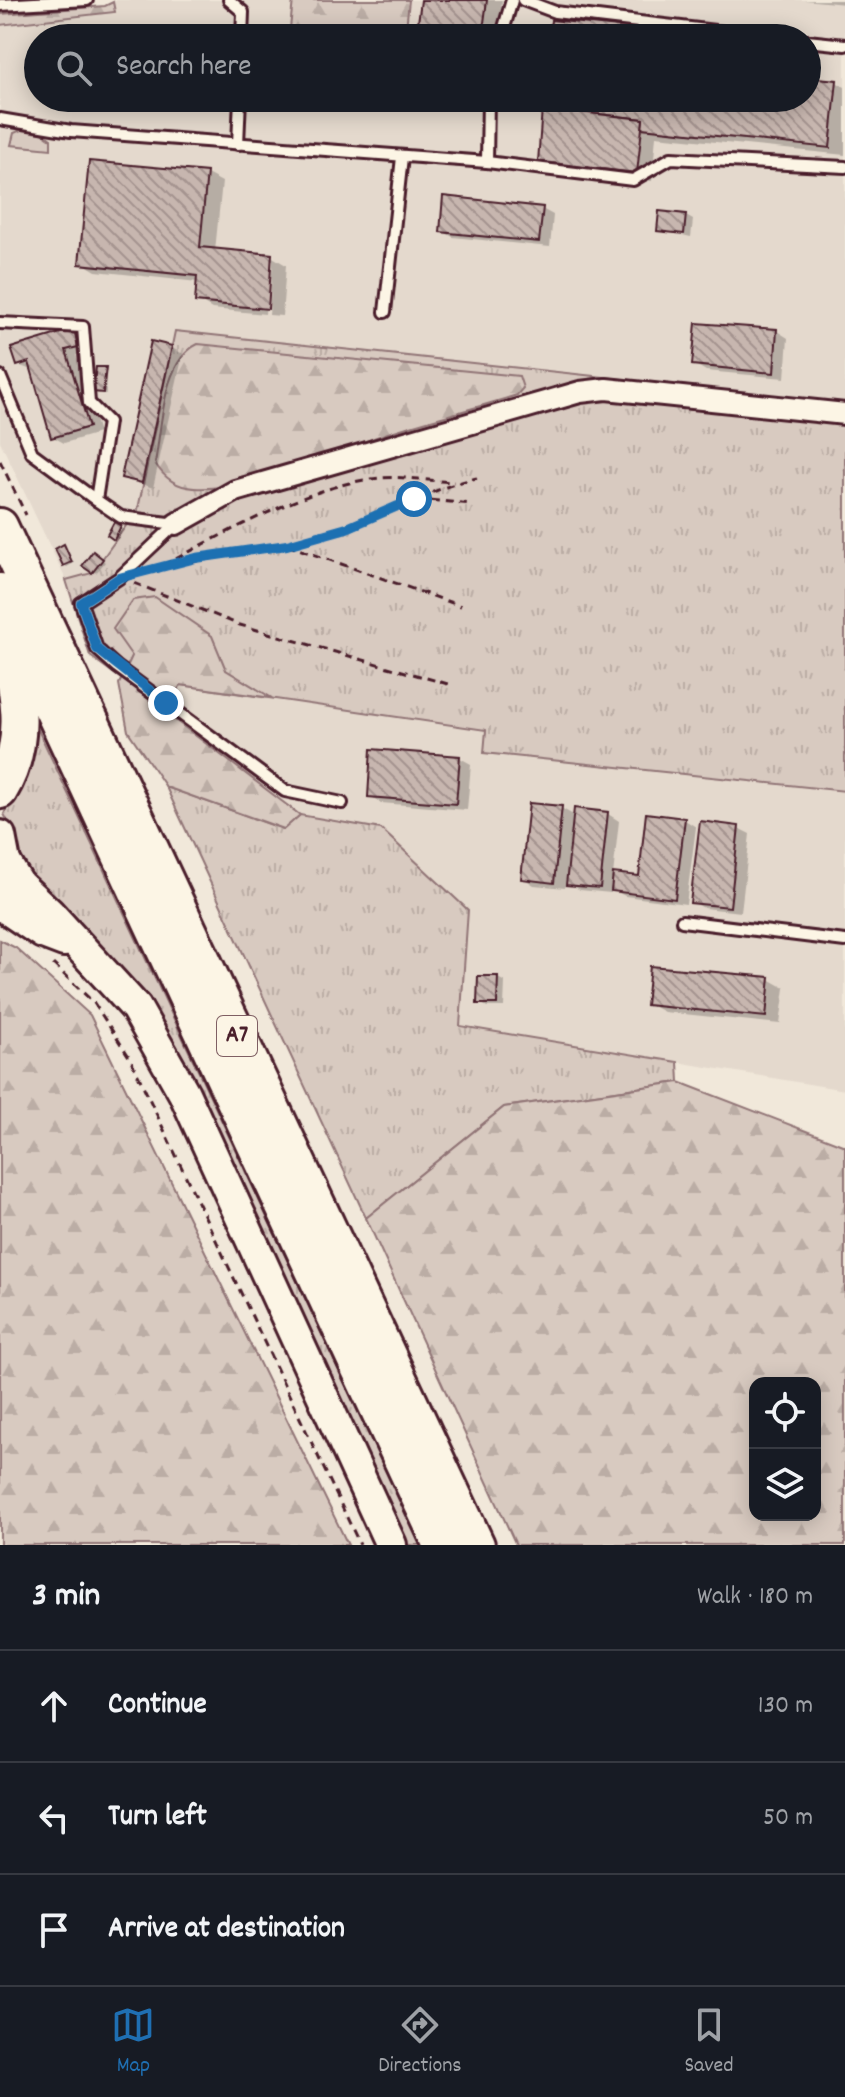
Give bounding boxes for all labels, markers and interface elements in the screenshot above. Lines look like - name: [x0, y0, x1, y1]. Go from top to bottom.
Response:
- search box: [24, 24, 821, 112]
- icon: search: [52, 46, 96, 90]
- text: Search here: [116, 47, 252, 90]
- route start: [396, 481, 432, 517]
- route end: [148, 685, 184, 721]
- road number: A7: [217, 1016, 257, 1056]
- map controls: [749, 1377, 821, 1521]
- button: locate: [749, 1377, 821, 1449]
- button: layers: [749, 1449, 821, 1521]
- text: 3 min: [32, 1573, 100, 1622]
- text: Walk · 180 m: [697, 1579, 813, 1616]
- icon: ahead: [32, 1684, 76, 1728]
- text: Continue: [108, 1685, 207, 1728]
- text: 130 m: [758, 1688, 813, 1725]
- icon: left: [32, 1796, 76, 1840]
- text: Turn left: [108, 1797, 207, 1840]
- text: 50 m: [763, 1800, 813, 1837]
- icon: arrive: [32, 1908, 76, 1952]
- text: Arrive at destination: [108, 1909, 345, 1952]
- tab: Map: [111, 2003, 155, 2082]
- tab: Directions: [378, 2003, 462, 2082]
- tab: Saved: [684, 2003, 734, 2082]

